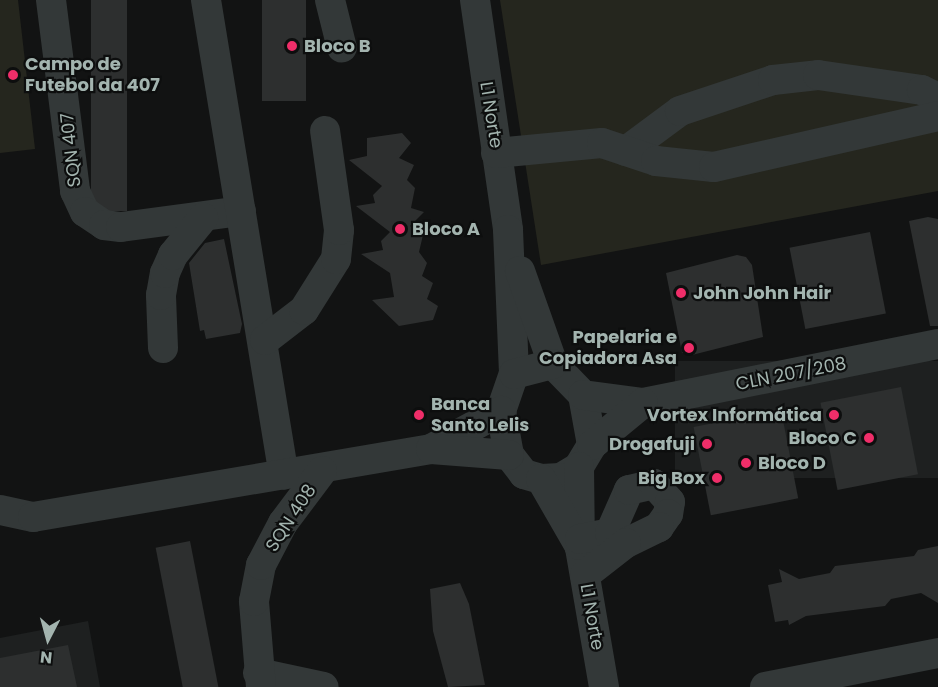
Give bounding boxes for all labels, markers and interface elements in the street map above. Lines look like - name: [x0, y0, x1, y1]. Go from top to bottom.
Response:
- place label: Bloco B: [304, 35, 371, 57]
- marker: Bloco B: [285, 39, 299, 53]
- place label: Campo de Futebol da 407: [25, 54, 160, 97]
- marker: Campo de Futebol da 407: [6, 68, 20, 82]
- street label: L1 Norte: [475, 80, 507, 150]
- street label: SQN 407: [56, 112, 86, 188]
- place label: Bloco A: [412, 218, 480, 240]
- marker: Bloco A: [393, 222, 407, 236]
- place label: John John Hair: [693, 282, 831, 304]
- marker: John John Hair: [674, 286, 688, 300]
- place label: Papelaria e Copiadora Asa: [539, 327, 677, 370]
- marker: Papelaria e Copiadora Asa: [682, 341, 696, 355]
- street label: CLN 207/208: [734, 353, 848, 395]
- place label: Banca Santo Lelis: [431, 394, 529, 436]
- place label: Vortex Informática: [647, 404, 822, 426]
- marker: Banca Santo Lelis: [412, 408, 426, 422]
- marker: Vortex Informática: [827, 408, 841, 422]
- place label: Bloco C: [788, 427, 857, 449]
- marker: Bloco C: [862, 431, 876, 445]
- place label: Drogafuji: [609, 433, 695, 455]
- marker: Drogafuji: [700, 437, 714, 451]
- place label: Bloco D: [758, 452, 826, 474]
- marker: Bloco D: [739, 456, 753, 470]
- place label: Big Box: [638, 467, 705, 489]
- marker: Big Box: [710, 471, 724, 485]
- street label: SQN 408: [261, 480, 321, 556]
- street label: L1 Norte: [576, 582, 608, 652]
- north arrow: [18, 609, 78, 669]
- text: N: [39, 645, 53, 669]

